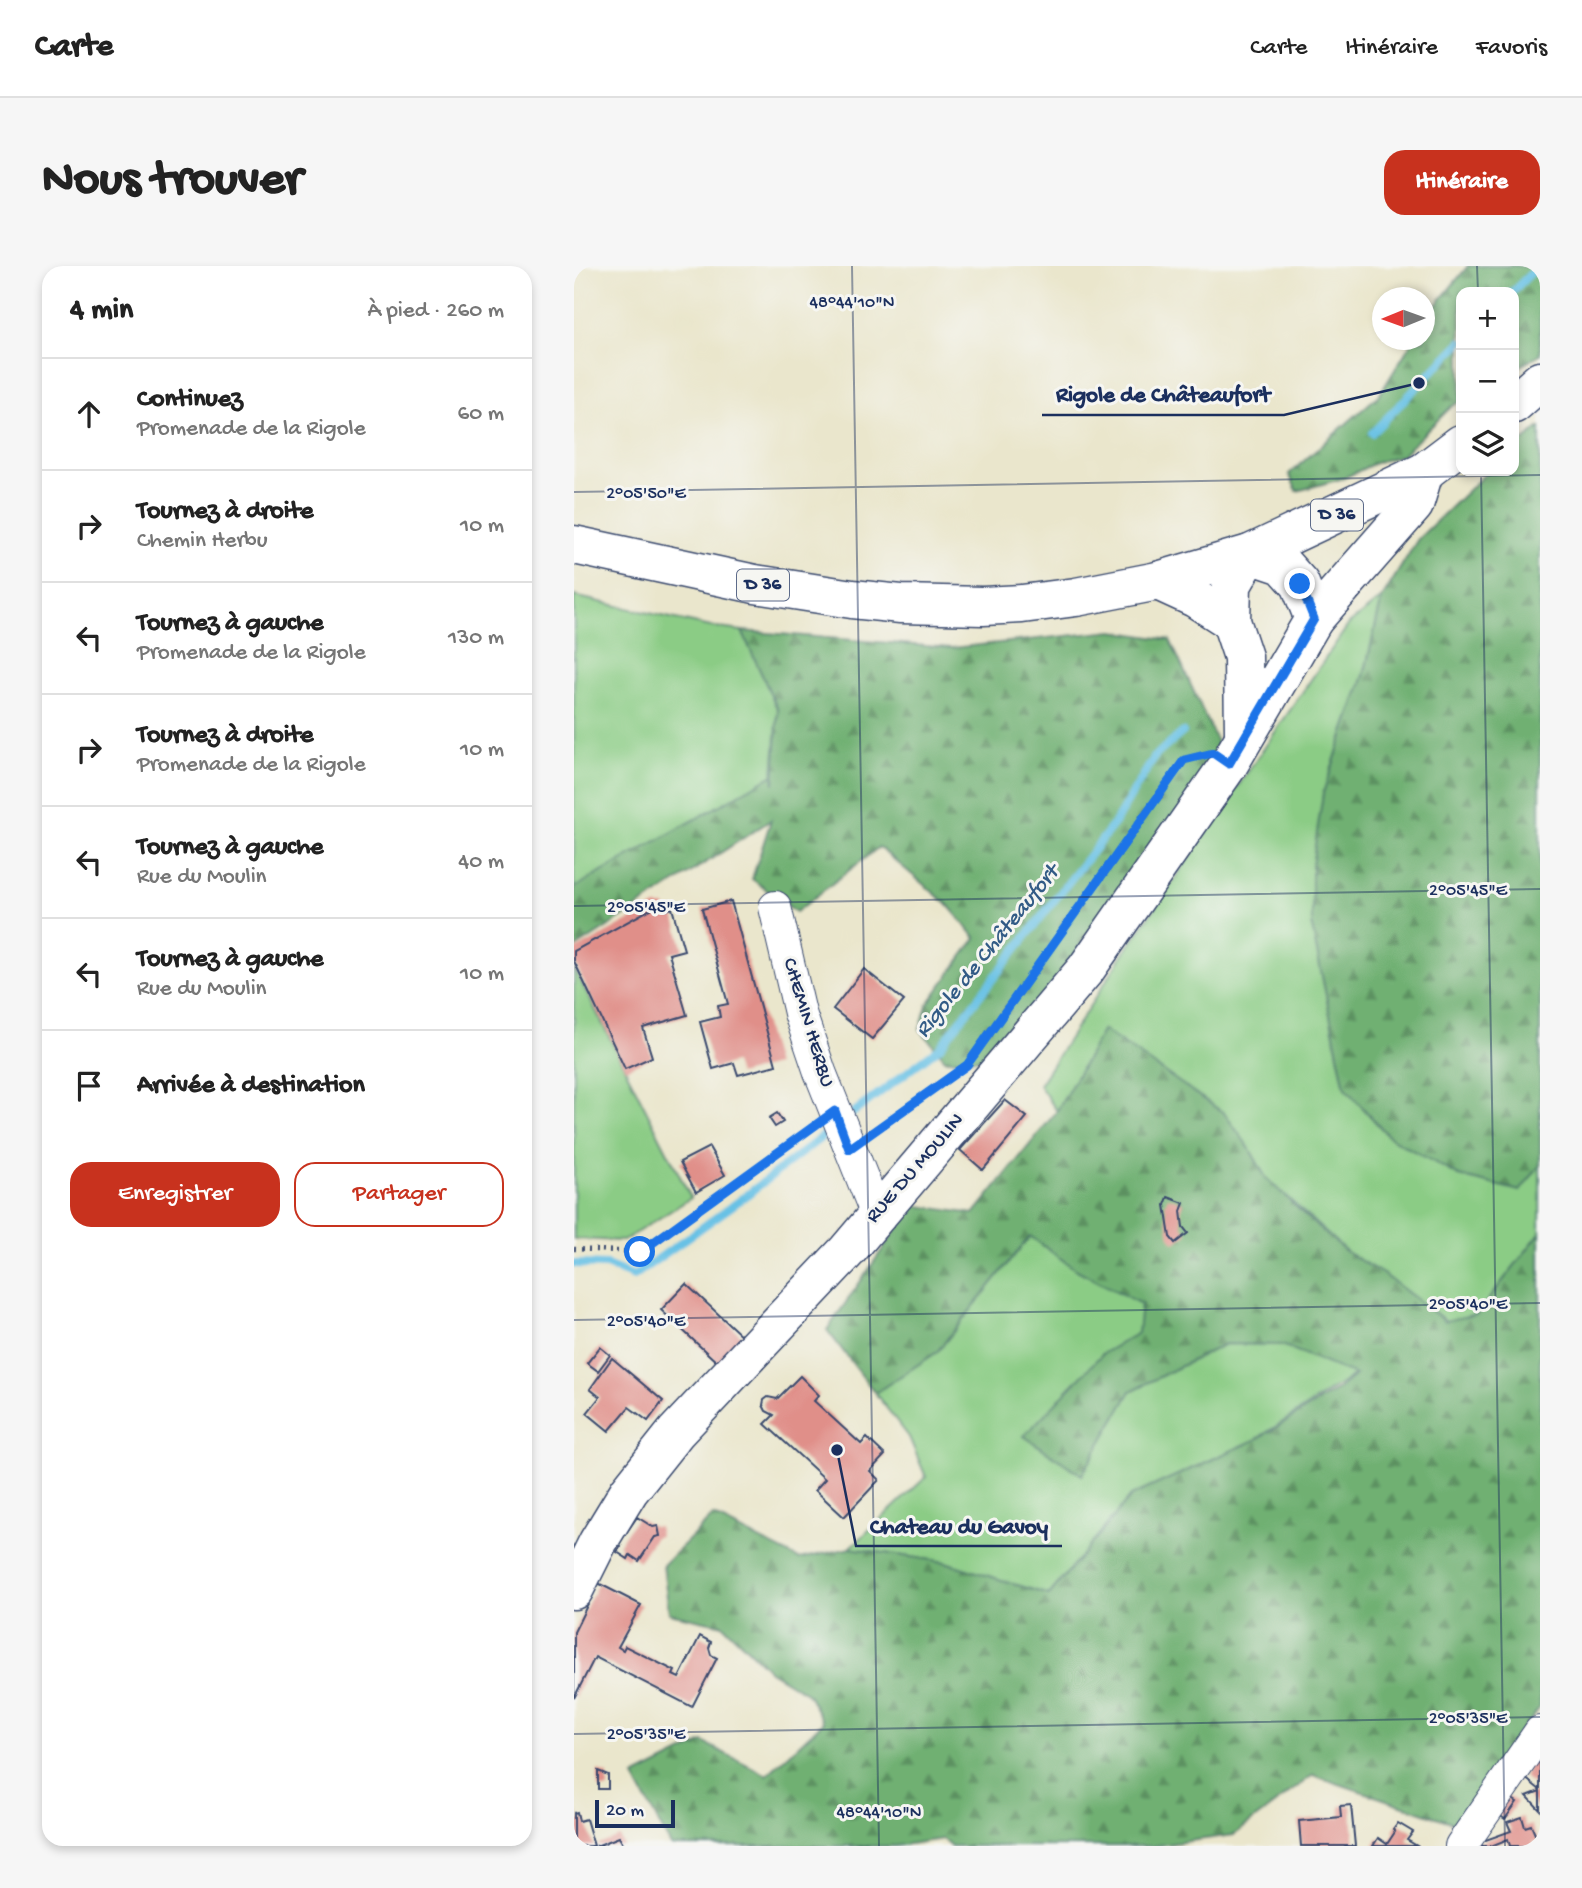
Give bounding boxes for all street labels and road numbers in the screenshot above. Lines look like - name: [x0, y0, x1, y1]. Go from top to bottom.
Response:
- road number: D 36: [1311, 499, 1363, 530]
- road number: D 36: [737, 570, 789, 600]
- street label: CHEMIN HERBU: [776, 955, 838, 1091]
- street label: RUE DU MOULIN: [861, 1109, 971, 1229]

